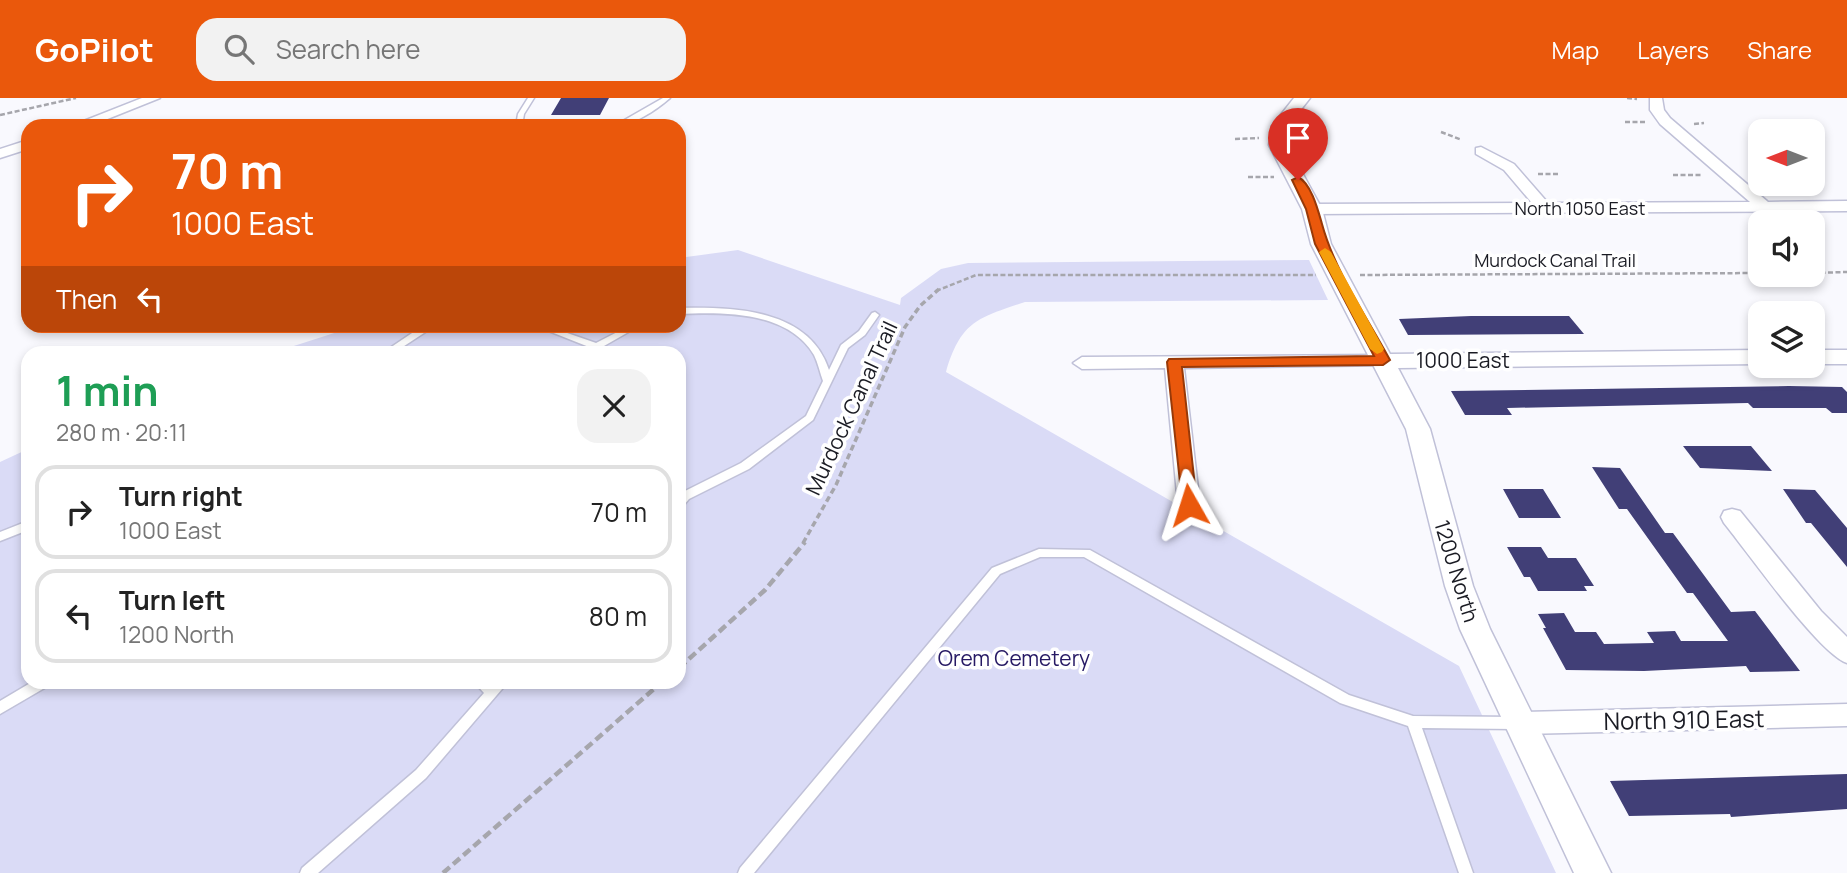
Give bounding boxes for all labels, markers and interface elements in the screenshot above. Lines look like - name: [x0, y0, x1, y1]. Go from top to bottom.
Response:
- search box: [196, 18, 686, 81]
- text: GoPilot: [35, 27, 154, 72]
- icon: search: [220, 30, 258, 68]
- text: Search here: [276, 31, 420, 67]
- text: Map: [1552, 33, 1599, 66]
- text: Layers: [1637, 33, 1709, 66]
- text: Share: [1747, 33, 1812, 66]
- pin: [1268, 108, 1328, 180]
- icon: arrive: [1279, 119, 1317, 157]
- north arrow: [1748, 119, 1825, 196]
- map controls: [1748, 119, 1825, 378]
- text: 70 m: [171, 137, 283, 204]
- icon: right: [56, 147, 147, 238]
- street label: North 1050 East: [1515, 196, 1645, 220]
- text: 1000 East: [171, 201, 314, 245]
- button: sound: [1748, 210, 1825, 287]
- street label: Murdock Canal Trail: [1474, 248, 1636, 272]
- icon: left: [131, 280, 169, 318]
- text: Then: [56, 281, 117, 317]
- button: layers: [1748, 301, 1825, 378]
- street label: Murdock Canal Trail: [798, 317, 904, 499]
- street label: 1000 East: [1416, 346, 1510, 374]
- text: 1 min: [56, 361, 159, 419]
- button: close: [577, 369, 651, 443]
- text: 280 m · 20:11: [56, 416, 187, 448]
- position arrow: [1152, 468, 1226, 542]
- text: Turn right: [119, 478, 243, 514]
- icon: right: [60, 493, 98, 531]
- text: 70 m: [591, 494, 647, 530]
- text: 1000 East: [119, 514, 222, 546]
- street label: 1200 North: [1428, 517, 1486, 625]
- text: Turn left: [119, 582, 226, 618]
- icon: left: [60, 597, 98, 635]
- text: 80 m: [589, 598, 647, 634]
- text: 1200 North: [119, 618, 234, 650]
- park label: Orem Cemetery: [938, 644, 1090, 672]
- street label: North 910 East: [1603, 701, 1765, 737]

